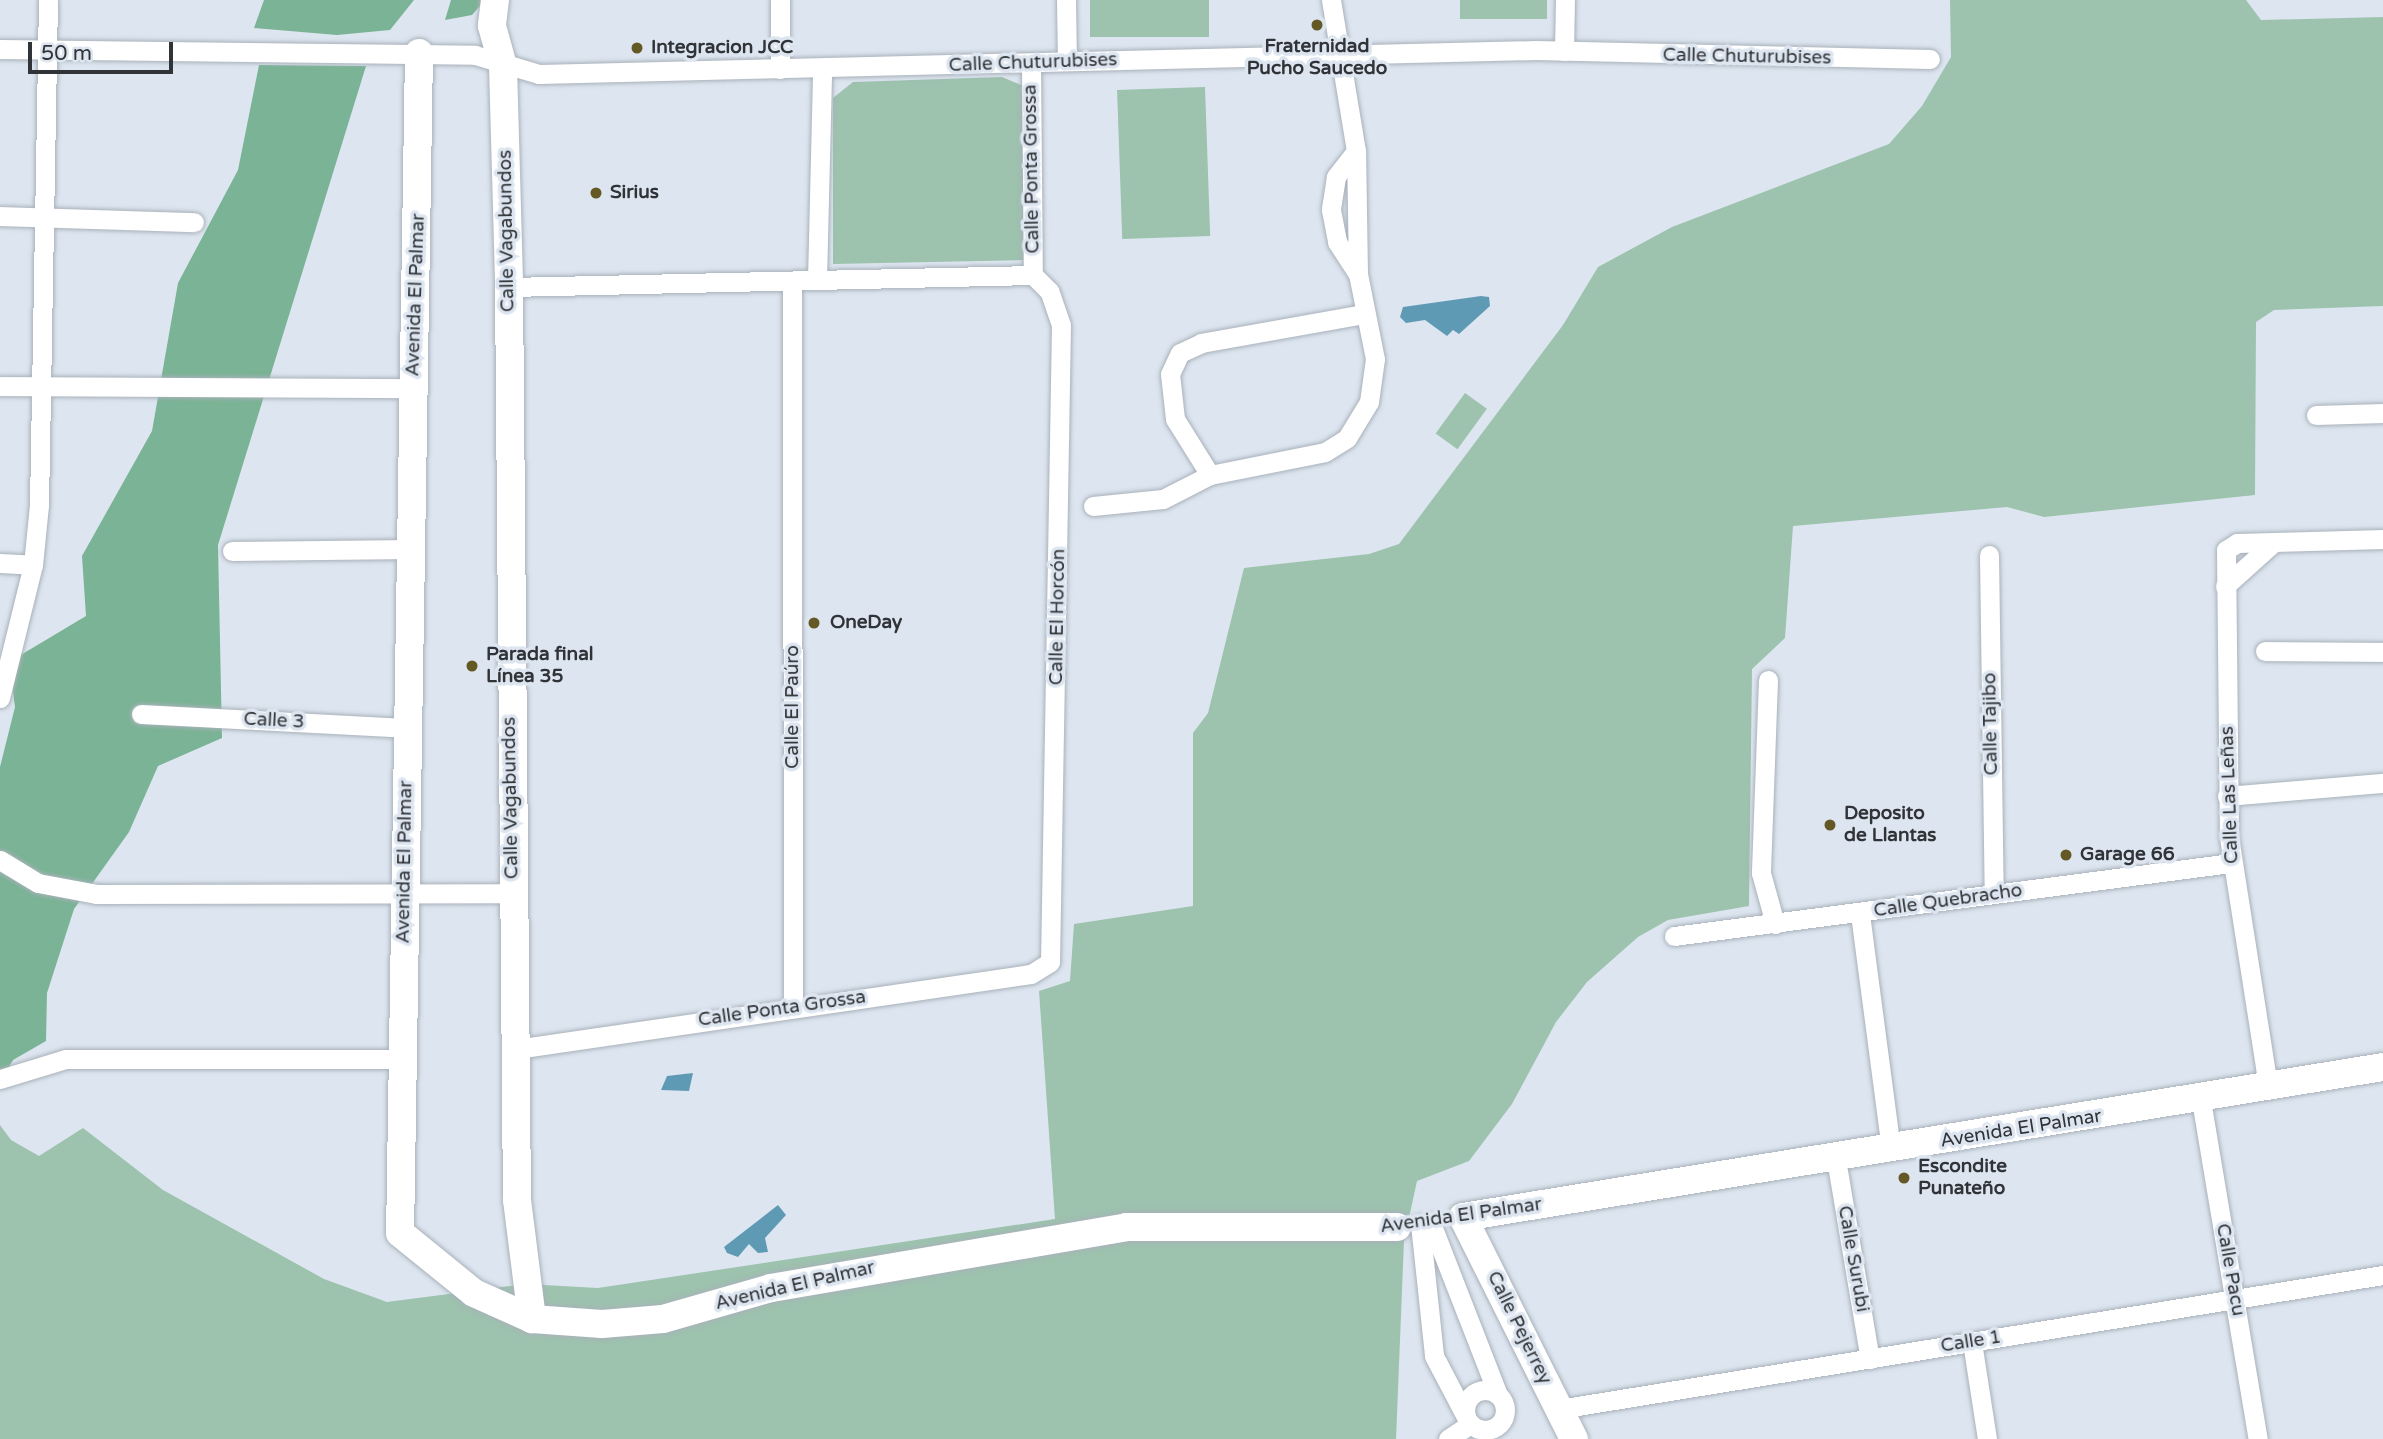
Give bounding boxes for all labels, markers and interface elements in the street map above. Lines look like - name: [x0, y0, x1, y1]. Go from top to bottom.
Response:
- marker: Fraternidad Pucho Saucedo: [1309, 17, 1325, 33]
- scale bar: [32, 28, 177, 72]
- place label: Fraternidad Pucho Saucedo: [1247, 36, 1387, 80]
- place label: Integracion JCC: [651, 37, 793, 59]
- marker: Integracion JCC: [629, 40, 645, 56]
- text: 50 m: [41, 41, 92, 66]
- street label: Calle Chuturubises: [1662, 44, 1832, 70]
- street label: Calle Chuturubises: [948, 49, 1118, 77]
- street label: Calle Ponta Grossa: [1019, 84, 1045, 254]
- street label: Calle Vagabundos: [494, 150, 520, 312]
- place label: Sirius: [610, 182, 659, 204]
- marker: Sirius: [588, 185, 604, 201]
- street label: Avenida El Palmar: [402, 213, 430, 377]
- street label: Calle El Horcón: [1045, 548, 1071, 686]
- place label: OneDay: [830, 612, 902, 634]
- marker: OneDay: [804, 613, 824, 633]
- place label: Parada final Línea 35: [486, 644, 594, 688]
- street label: Calle El Paúro: [782, 645, 804, 769]
- marker: Parada final Línea 35: [464, 658, 480, 674]
- street label: Calle Tajibo: [1979, 672, 2003, 776]
- street label: Calle 3: [243, 708, 305, 734]
- street label: Calle Vagabundos: [498, 717, 524, 879]
- street label: Calle Las Leñas: [2216, 726, 2244, 864]
- street label: Avenida El Palmar: [392, 780, 418, 944]
- place label: Deposito de Llantas: [1844, 803, 1936, 847]
- marker: Deposito de Llantas: [1822, 817, 1838, 833]
- place label: Garage 66: [2080, 844, 2175, 866]
- marker: Garage 66: [2058, 847, 2074, 863]
- street label: Calle Quebracho: [1872, 879, 2024, 923]
- street label: Calle Ponta Grossa: [697, 986, 867, 1032]
- street label: Avenida El Palmar: [1939, 1105, 2103, 1153]
- place label: Escondite Punateño: [1918, 1156, 2007, 1200]
- marker: Escondite Punateño: [1896, 1170, 1912, 1186]
- street label: Avenida El Palmar: [1379, 1193, 1543, 1239]
- street label: Calle Surubi: [1832, 1204, 1874, 1314]
- street label: Calle Pacu: [2211, 1222, 2249, 1318]
- street label: Avenida El Palmar: [713, 1257, 877, 1315]
- street label: Calle Pejerrey: [1482, 1268, 1556, 1388]
- street label: Calle 1: [1939, 1326, 2003, 1358]

